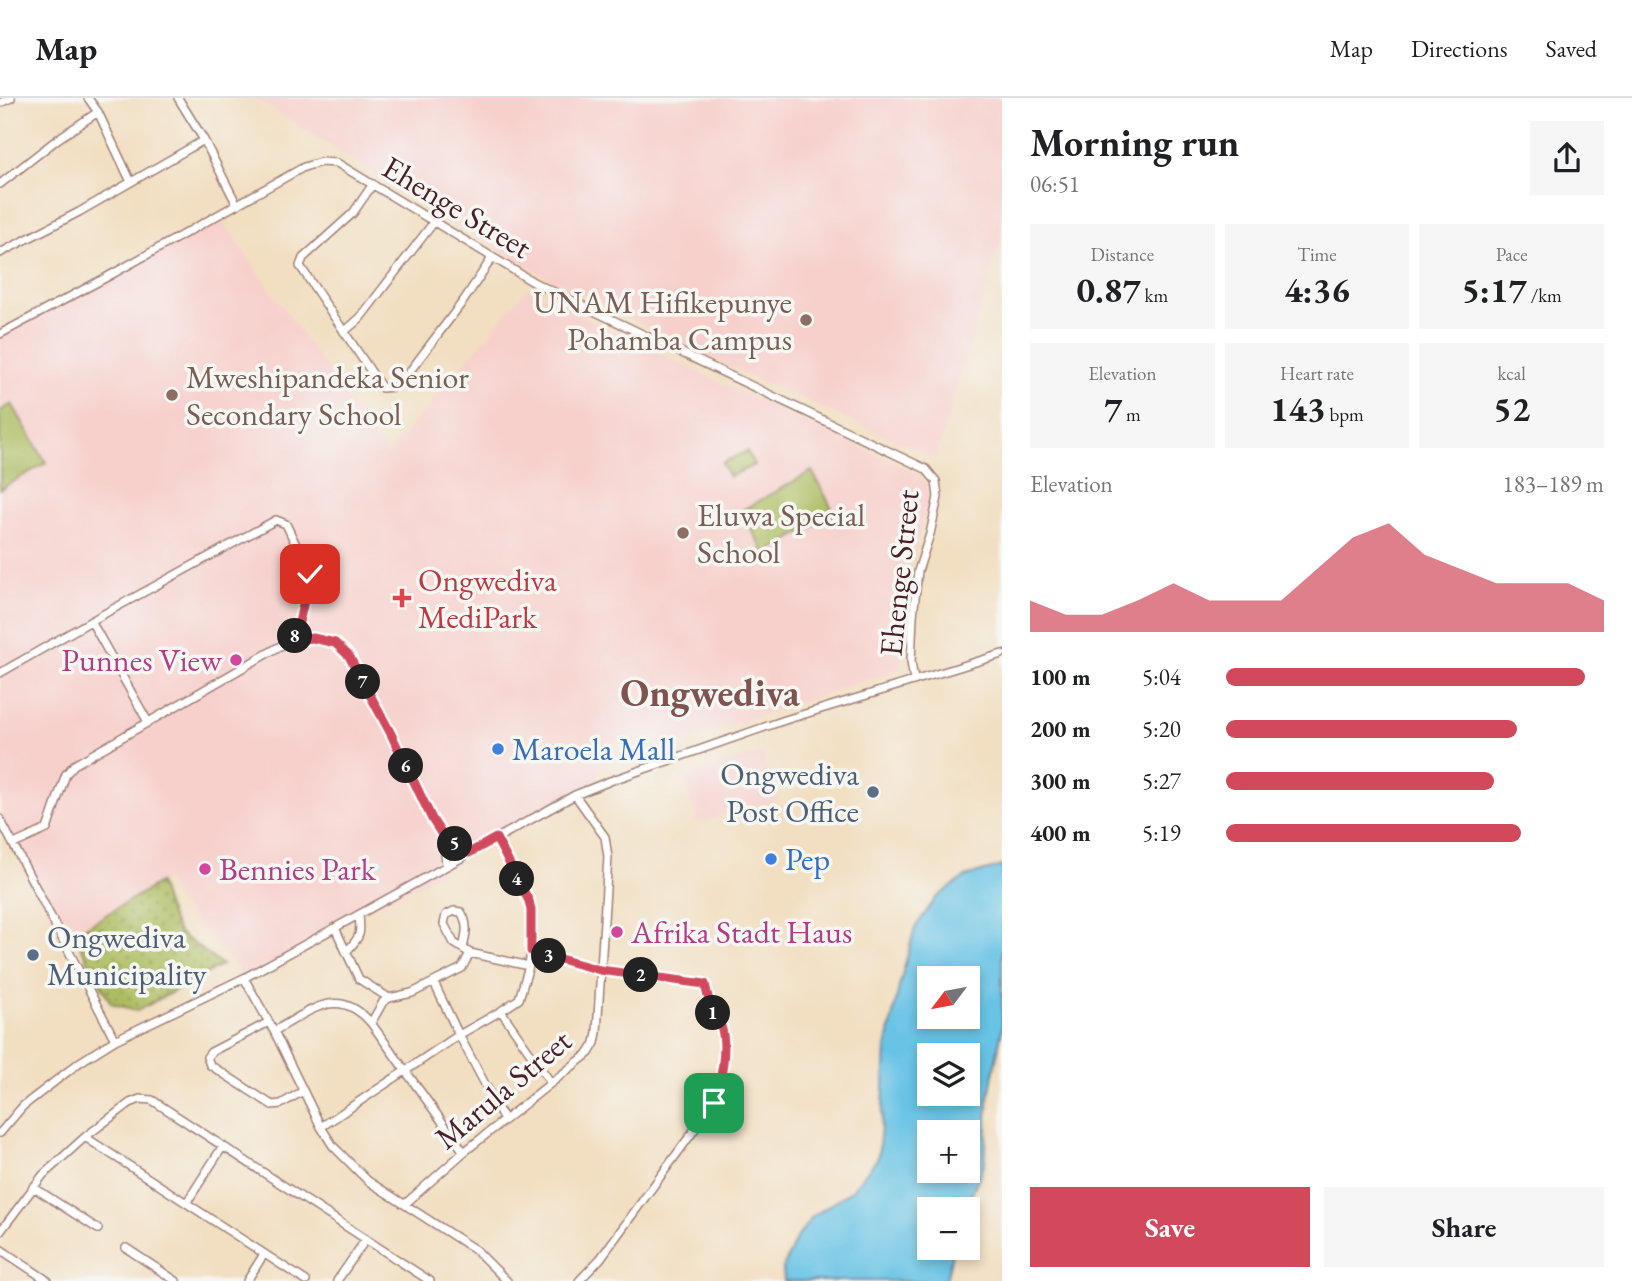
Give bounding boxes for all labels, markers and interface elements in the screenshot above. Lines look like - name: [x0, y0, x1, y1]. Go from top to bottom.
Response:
- text: Map: [35, 27, 97, 70]
- text: Map: [1330, 33, 1373, 64]
- text: Directions: [1411, 33, 1508, 64]
- text: Saved: [1546, 33, 1597, 64]
- text: Morning run: [1030, 118, 1239, 167]
- button: share: [1530, 121, 1604, 195]
- street label: Ehenge Street: [375, 146, 539, 268]
- text: 06:51: [1030, 169, 1080, 199]
- text: Distance: [1091, 242, 1154, 267]
- text: Time: [1297, 242, 1337, 267]
- text: Pace: [1496, 242, 1528, 267]
- text: 0.87: [1076, 267, 1141, 312]
- text: 4:36: [1284, 267, 1350, 312]
- text: 5:17: [1461, 267, 1527, 312]
- place label: UNAM Hifikepunye Pohamba Campus: [533, 281, 792, 360]
- text: km: [1141, 283, 1168, 308]
- text: /km: [1527, 283, 1562, 308]
- marker: UNAM Hifikepunye Pohamba Campus: [798, 312, 814, 328]
- place label: Mweshipandeka Senior Secondary School: [186, 356, 469, 435]
- text: Elevation: [1088, 361, 1157, 386]
- text: Heart rate: [1280, 361, 1354, 386]
- text: kcal: [1497, 361, 1526, 386]
- text: 7: [1104, 386, 1122, 431]
- text: 143: [1270, 386, 1326, 431]
- text: 52: [1493, 386, 1530, 431]
- marker: Mweshipandeka Senior Secondary School: [164, 387, 180, 403]
- text: m: [1122, 402, 1141, 427]
- text: bpm: [1326, 402, 1364, 427]
- text: Elevation: [1030, 469, 1113, 499]
- text: 183–189 m: [1503, 469, 1604, 499]
- street label: Ehenge Street: [869, 488, 929, 658]
- place label: Eluwa Special School: [697, 494, 865, 573]
- marker: Eluwa Special School: [675, 525, 691, 541]
- pin: [280, 544, 340, 604]
- icon: check: [291, 555, 329, 593]
- place label: Ongwediva MediPark: [418, 559, 557, 638]
- marker: Ongwediva MediPark: [392, 588, 412, 608]
- pin: 8: [278, 618, 312, 654]
- text: 8: [289, 623, 300, 648]
- place label: Punnes View: [61, 639, 223, 681]
- marker: Punnes View: [228, 652, 244, 668]
- text: 100 m: [1030, 662, 1091, 692]
- text: 5:04: [1142, 662, 1181, 692]
- pin: 7: [346, 664, 380, 700]
- district label: Ongwediva: [620, 668, 800, 717]
- text: 7: [357, 669, 368, 694]
- text: 200 m: [1030, 714, 1091, 744]
- text: 5:20: [1142, 714, 1181, 744]
- place label: Maroela Mall: [512, 728, 675, 770]
- marker: Maroela Mall: [490, 741, 506, 757]
- pin: 6: [388, 748, 424, 784]
- text: 6: [400, 753, 411, 778]
- place label: Ongwediva Post Office: [720, 753, 859, 832]
- text: 300 m: [1030, 766, 1091, 796]
- text: 5:27: [1142, 766, 1181, 796]
- marker: Ongwediva Post Office: [865, 784, 881, 800]
- text: 400 m: [1030, 818, 1091, 848]
- text: 5:19: [1142, 818, 1181, 848]
- pin: 5: [438, 826, 472, 862]
- text: 5: [449, 831, 460, 856]
- place label: Pep: [785, 838, 830, 880]
- place label: Bennies Park: [219, 848, 377, 890]
- marker: Pep: [763, 851, 779, 867]
- marker: Bennies Park: [197, 861, 213, 877]
- pin: 4: [500, 862, 534, 896]
- text: 4: [511, 866, 522, 891]
- place label: Afrika Stadt Haus: [630, 911, 852, 953]
- place label: Ongwediva Municipality: [47, 916, 208, 995]
- marker: Afrika Stadt Haus: [609, 924, 625, 940]
- pin: 3: [532, 938, 566, 974]
- text: 3: [543, 943, 554, 968]
- marker: Ongwediva Municipality: [25, 947, 41, 963]
- pin: 2: [624, 958, 658, 992]
- text: 2: [635, 962, 646, 987]
- north arrow: [917, 966, 980, 1029]
- map controls: [917, 966, 980, 1260]
- pin: 1: [696, 996, 730, 1030]
- text: 1: [707, 1000, 718, 1025]
- street label: Marula Street: [426, 1020, 580, 1158]
- button: layers: [917, 1043, 980, 1106]
- pin: [684, 1073, 744, 1133]
- icon: arrive: [695, 1084, 733, 1122]
- button: +: [917, 1120, 980, 1183]
- button: Save: [1030, 1187, 1310, 1267]
- button: Share: [1324, 1187, 1604, 1267]
- button: −: [917, 1197, 980, 1260]

